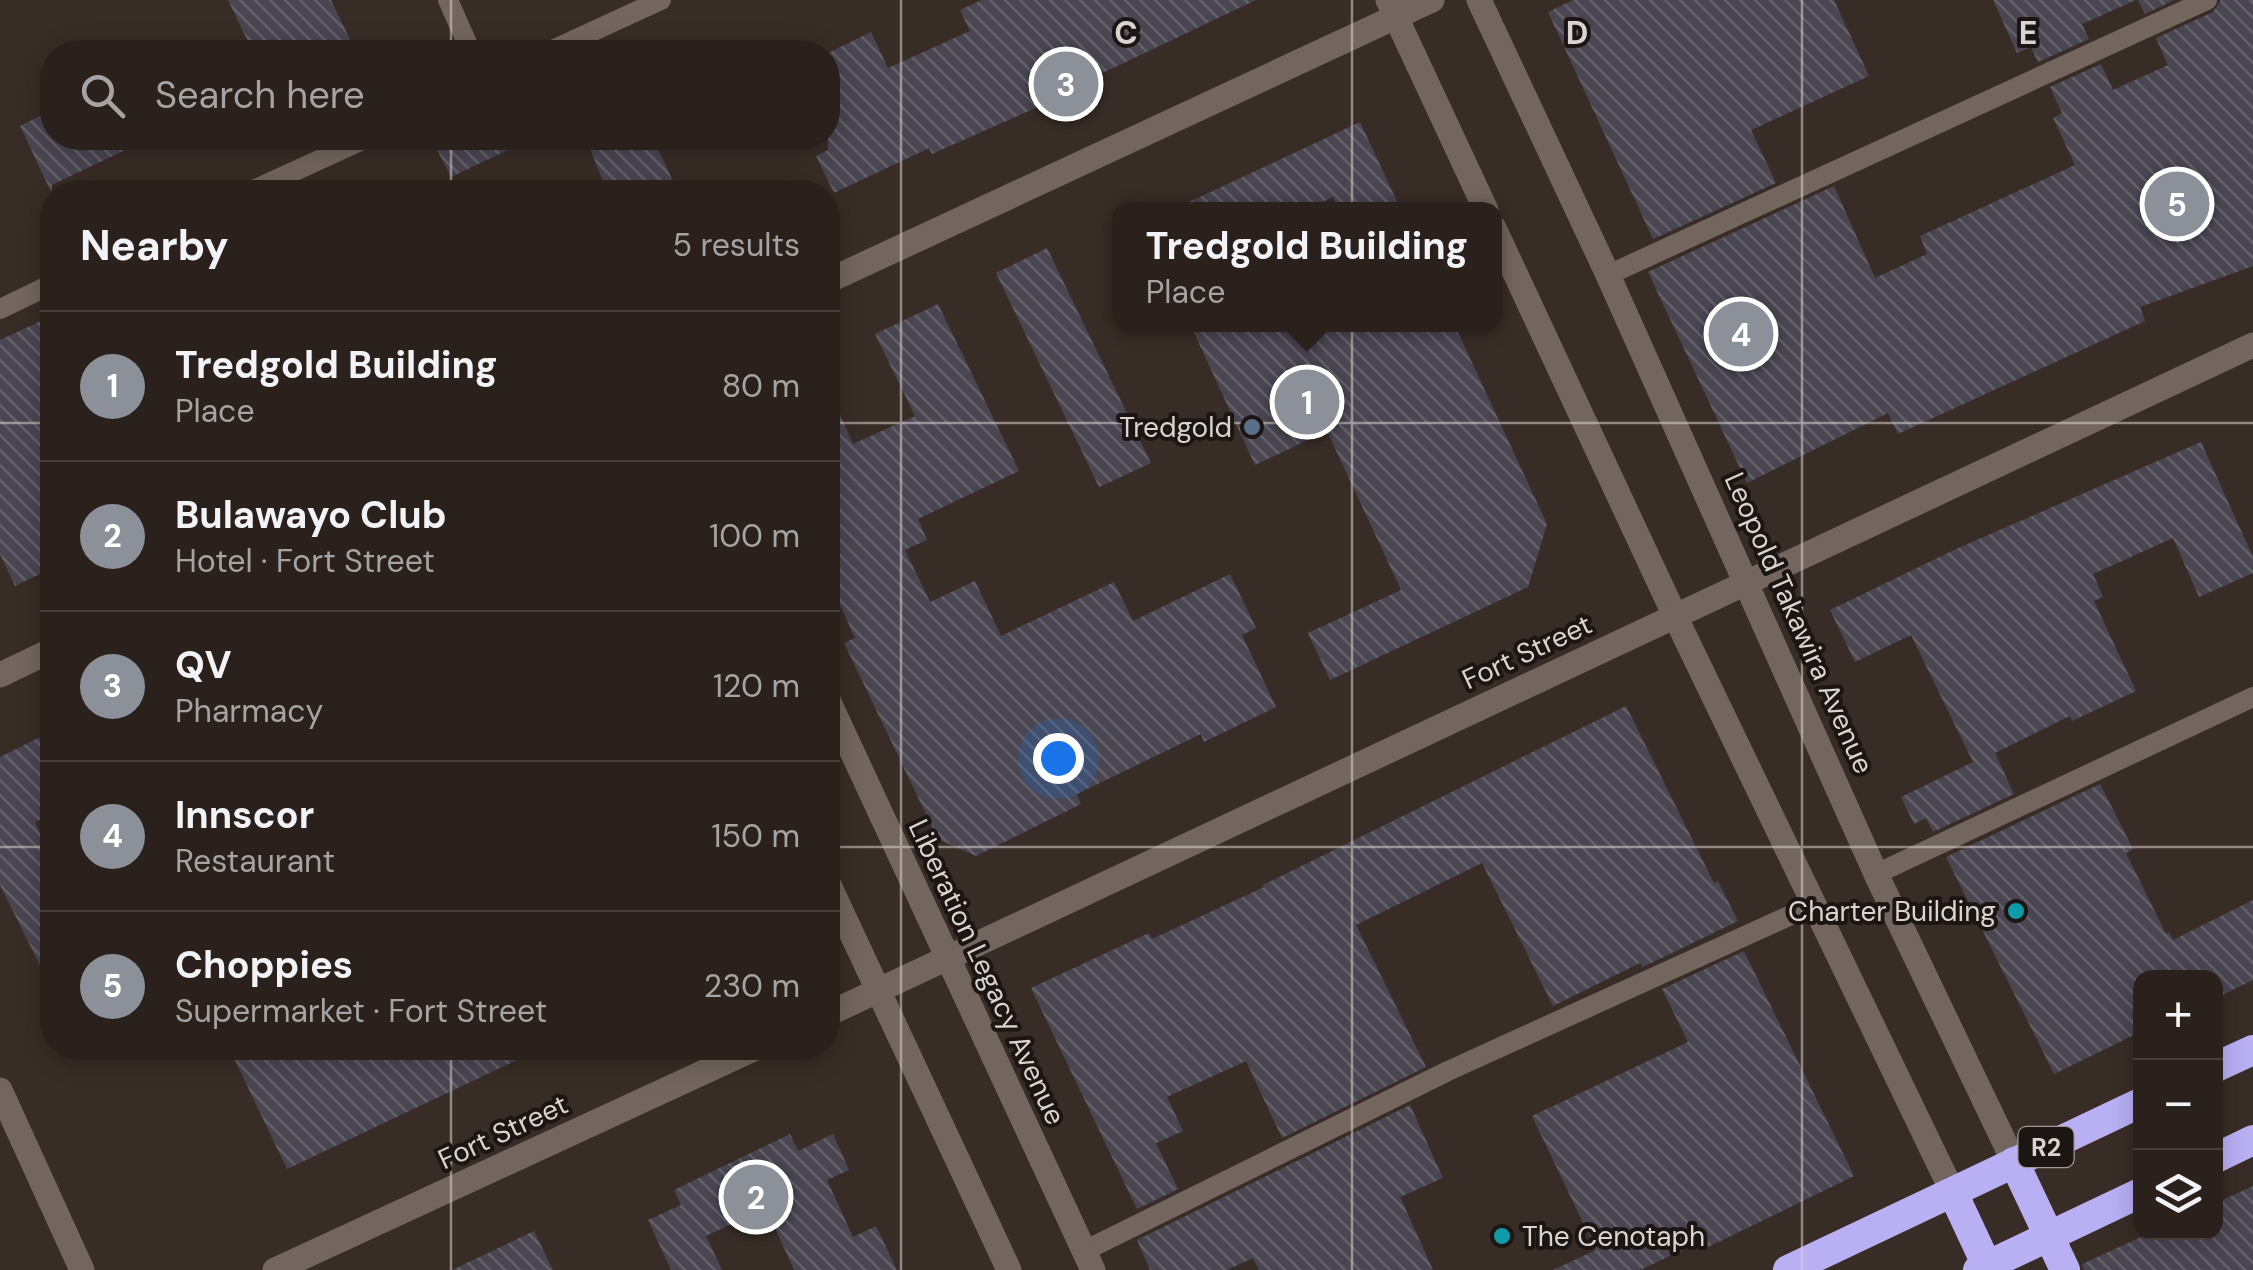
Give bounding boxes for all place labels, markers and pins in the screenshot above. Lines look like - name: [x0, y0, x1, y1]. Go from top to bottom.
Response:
- pin: 3: [1034, 46, 1098, 122]
- pin: 5: [2144, 166, 2210, 242]
- pin: 4: [1708, 296, 1774, 372]
- pin: 1: [1274, 364, 1340, 440]
- place label: Tredgold: [1119, 409, 1232, 446]
- marker: Tredgold: [1241, 416, 1263, 438]
- place label: Charter Building: [1788, 893, 1996, 930]
- marker: Charter Building: [2005, 900, 2027, 922]
- pin: 2: [724, 1160, 788, 1234]
- place label: The Cenotaph: [1522, 1218, 1705, 1255]
- marker: The Cenotaph: [1491, 1225, 1513, 1247]

